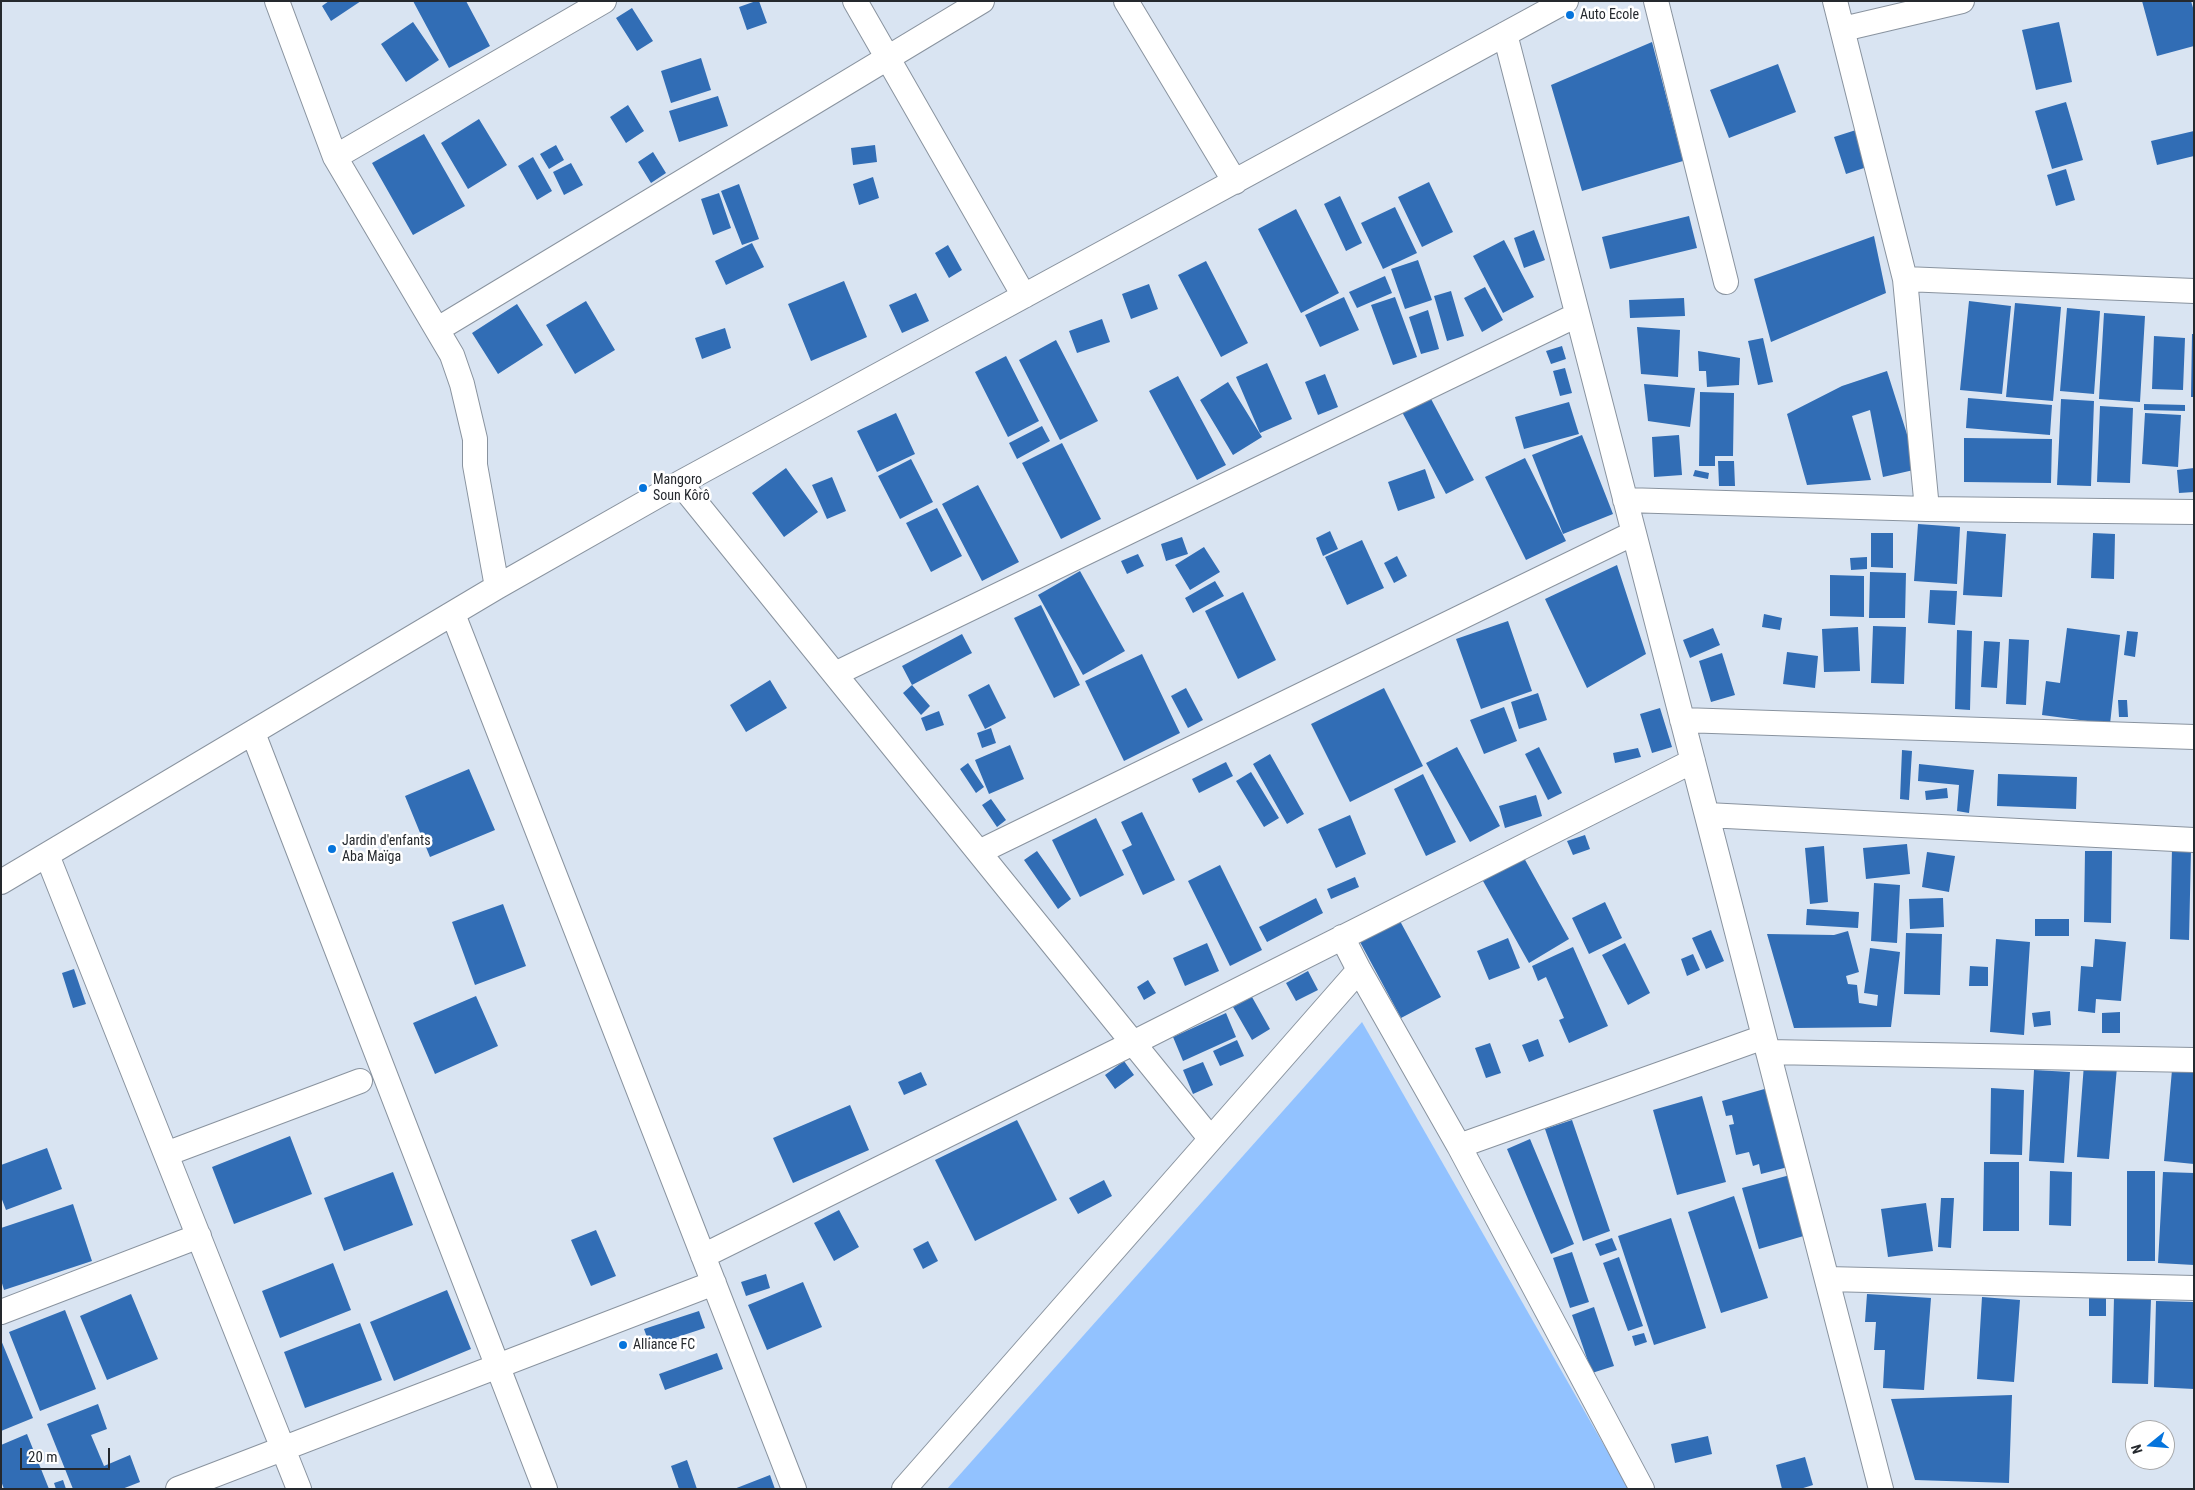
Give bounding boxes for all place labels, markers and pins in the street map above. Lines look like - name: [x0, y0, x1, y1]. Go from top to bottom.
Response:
- place label: Auto Ecole: [1580, 7, 1639, 23]
- marker: Auto Ecole: [1564, 9, 1576, 21]
- place label: Mangoro Soun Kôrô: [653, 472, 710, 504]
- marker: Mangoro Soun Kôrô: [637, 482, 649, 494]
- place label: Jardin d'enfants Aba Maïga: [342, 833, 431, 866]
- marker: Jardin d'enfants Aba Maïga: [326, 843, 338, 855]
- place label: Alliance FC: [633, 1337, 695, 1353]
- marker: Alliance FC: [617, 1339, 629, 1351]

